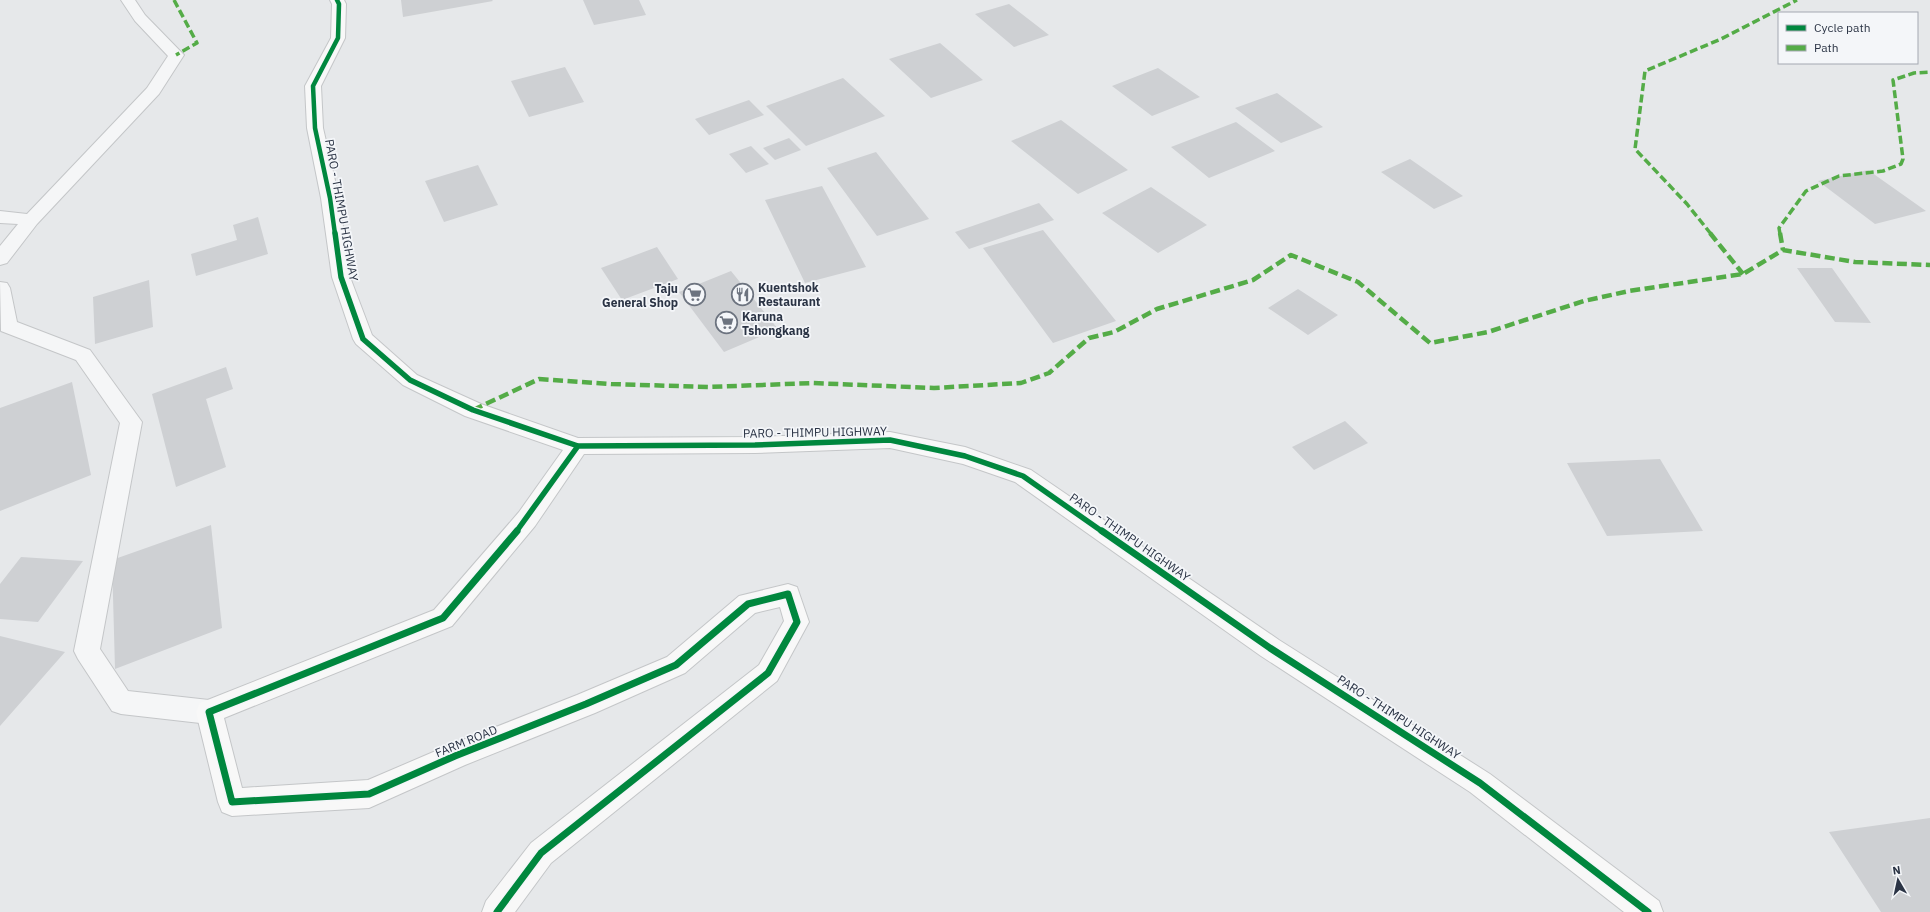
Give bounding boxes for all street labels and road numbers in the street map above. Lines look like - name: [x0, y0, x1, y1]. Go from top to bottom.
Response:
- street label: PARO - THIMPU HIGHWAY: [322, 138, 362, 282]
- street label: PARO - THIMPU HIGHWAY: [743, 423, 887, 441]
- street label: PARO - THIMPU HIGHWAY: [1067, 490, 1193, 584]
- street label: PARO - THIMPU HIGHWAY: [1335, 672, 1463, 762]
- street label: FARM ROAD: [433, 722, 499, 760]

